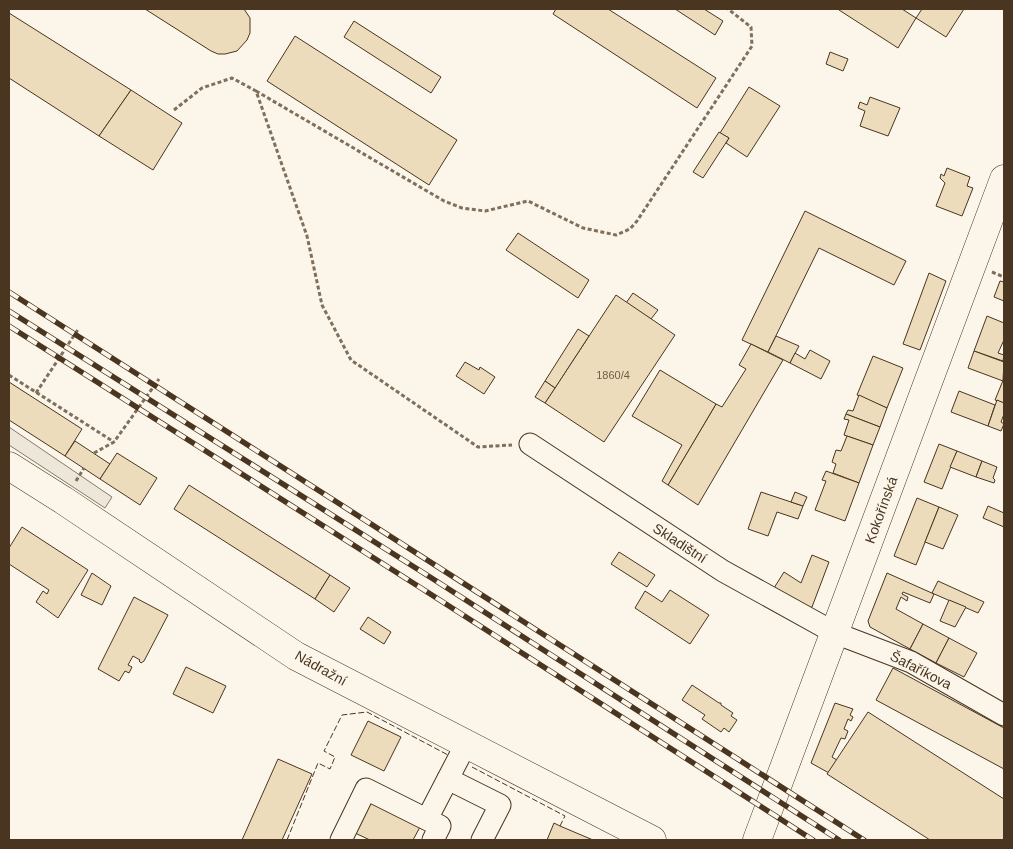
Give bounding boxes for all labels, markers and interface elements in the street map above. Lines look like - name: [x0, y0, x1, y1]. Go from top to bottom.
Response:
- house number: 1860/4: [596, 369, 630, 381]
- street label: Kokořínská: [862, 474, 901, 546]
- street label: Skladištní: [650, 520, 710, 566]
- street label: Nádražní: [292, 647, 350, 689]
- street label: Šafaříkova: [888, 648, 955, 692]

